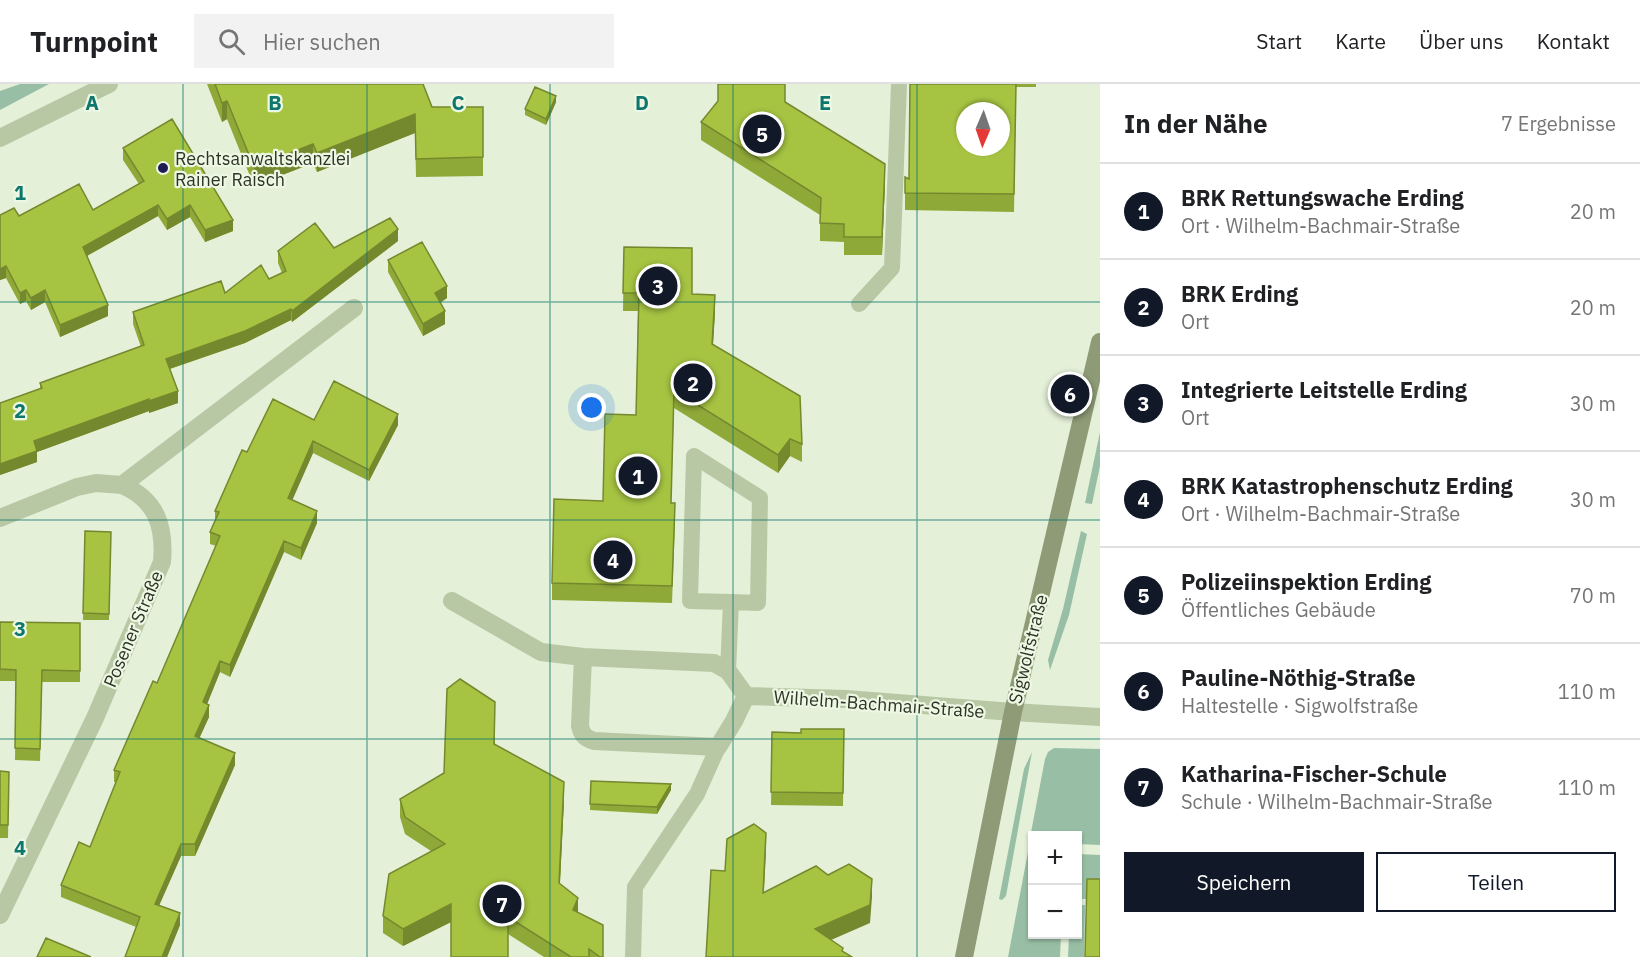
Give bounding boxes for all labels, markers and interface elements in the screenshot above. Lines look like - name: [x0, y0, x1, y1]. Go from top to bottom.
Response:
- search box: [194, 14, 614, 68]
- text: Turnpoint: [30, 23, 158, 60]
- icon: search: [215, 25, 248, 58]
- text: Hier suchen: [263, 27, 381, 56]
- text: Start: [1256, 27, 1302, 55]
- text: Karte: [1335, 27, 1386, 55]
- text: Über uns: [1419, 27, 1504, 55]
- text: Kontakt: [1537, 27, 1610, 55]
- text: A: [85, 89, 99, 116]
- text: B: [268, 89, 282, 116]
- text: C: [451, 89, 465, 116]
- text: D: [635, 89, 649, 116]
- text: E: [819, 89, 831, 116]
- north arrow: [956, 102, 1010, 156]
- text: In der Nähe: [1124, 106, 1268, 140]
- text: 7 Ergebnisse: [1501, 110, 1616, 137]
- pin: 5: [742, 112, 782, 156]
- place label: Rechtsanwaltskanzlei Rainer Raisch: [175, 147, 350, 191]
- marker: Rechtsanwaltskanzlei Rainer Raisch: [156, 161, 170, 175]
- text: 1: [14, 179, 26, 206]
- text: BRK Rettungswache Erding: [1181, 183, 1464, 212]
- text: 1: [1138, 198, 1150, 225]
- text: 20 m: [1570, 198, 1616, 225]
- text: Ort · Wilhelm-Bachmair-Straße: [1181, 212, 1460, 239]
- pin: 3: [638, 264, 678, 308]
- text: BRK Erding: [1181, 279, 1298, 308]
- text: 2: [1138, 294, 1150, 321]
- text: 20 m: [1570, 294, 1616, 321]
- text: Ort: [1181, 308, 1210, 335]
- pin: 2: [674, 360, 712, 406]
- pin: 6: [1050, 372, 1090, 416]
- text: Integrierte Leitstelle Erding: [1181, 375, 1467, 404]
- text: 3: [1138, 390, 1150, 417]
- text: 30 m: [1570, 390, 1616, 417]
- your location: [577, 393, 606, 422]
- text: 2: [14, 397, 26, 424]
- text: Ort: [1181, 404, 1210, 431]
- pin: 1: [618, 454, 658, 498]
- text: BRK Katastrophenschutz Erding: [1181, 471, 1513, 500]
- text: 4: [1138, 486, 1150, 513]
- text: 30 m: [1570, 486, 1616, 513]
- text: Ort · Wilhelm-Bachmair-Straße: [1181, 500, 1460, 527]
- pin: 4: [594, 538, 632, 582]
- street label: Posener Straße: [98, 567, 168, 691]
- text: Polizeiinspektion Erding: [1181, 567, 1431, 596]
- text: 5: [1138, 582, 1150, 609]
- text: 70 m: [1570, 582, 1616, 609]
- street label: Sigwolfstraße: [1003, 592, 1053, 706]
- text: Öffentliches Gebäude: [1181, 596, 1376, 623]
- text: 3: [14, 615, 26, 642]
- text: Pauline-Nöthig-Straße: [1181, 663, 1416, 692]
- text: 6: [1138, 678, 1150, 705]
- text: 110 m: [1558, 678, 1616, 705]
- street label: Wilhelm-Bachmair-Straße: [773, 685, 985, 723]
- text: Haltestelle · Sigwolfstraße: [1181, 692, 1418, 719]
- text: Katharina-Fischer-Schule: [1181, 759, 1447, 788]
- text: 7: [1138, 774, 1150, 801]
- text: 110 m: [1558, 774, 1616, 801]
- text: Schule · Wilhelm-Bachmair-Straße: [1181, 788, 1492, 815]
- map controls: [1028, 831, 1082, 939]
- button: +: [1028, 831, 1082, 885]
- text: 4: [14, 834, 26, 861]
- button: Speichern: [1124, 852, 1364, 912]
- button: Teilen: [1376, 852, 1616, 912]
- pin: 7: [482, 882, 522, 926]
- button: −: [1028, 885, 1082, 939]

